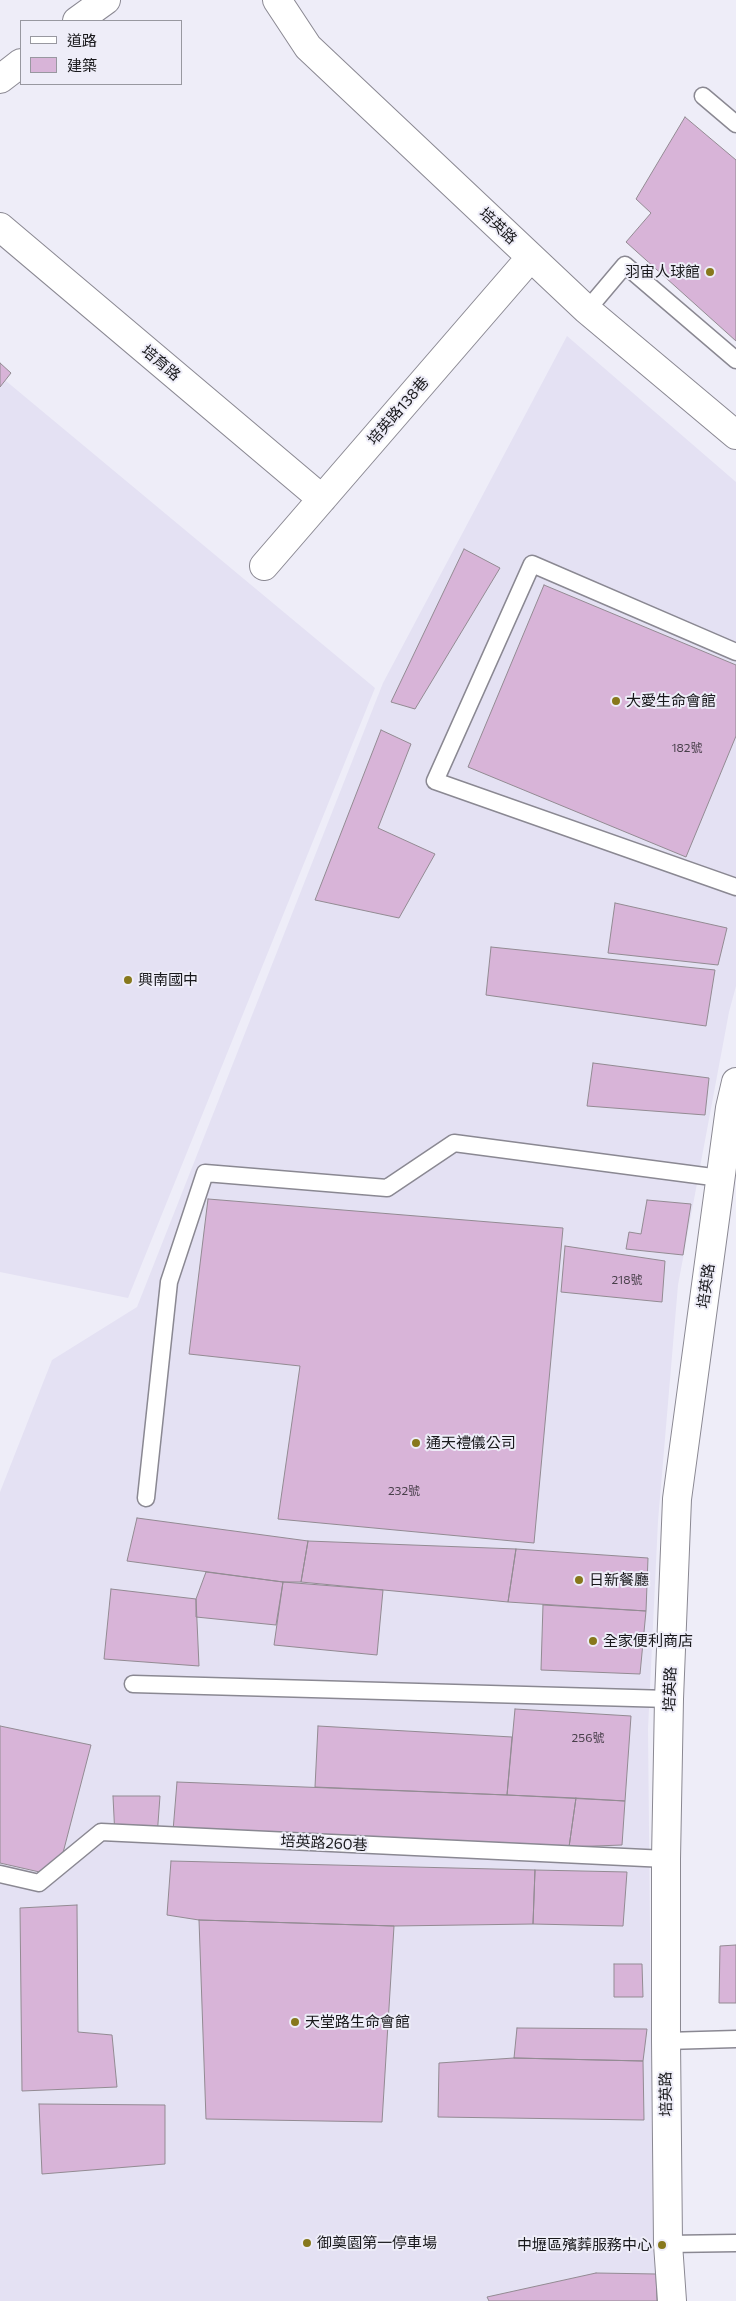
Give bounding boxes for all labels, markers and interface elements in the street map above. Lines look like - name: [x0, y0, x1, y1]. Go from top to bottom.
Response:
- legend: [20, 20, 182, 85]
- text: 道路: [67, 31, 97, 49]
- text: 建築: [67, 56, 97, 74]
- street label: 培英路: [475, 204, 521, 248]
- place label: 羽宙人球館: [625, 263, 700, 281]
- marker: 羽宙人球館: [704, 266, 716, 278]
- street label: 培育路: [138, 342, 184, 384]
- street label: 培英路138巷: [364, 373, 432, 449]
- place label: 大愛生命會館: [626, 692, 716, 710]
- marker: 大愛生命會館: [610, 695, 622, 707]
- house number: 182號: [671, 741, 703, 755]
- place label: 興南國中: [138, 971, 198, 989]
- marker: 興南國中: [122, 974, 134, 986]
- street label: 培英路: [694, 1262, 718, 1310]
- house number: 218號: [611, 1273, 643, 1287]
- place label: 通天禮儀公司: [426, 1434, 516, 1452]
- marker: 通天禮儀公司: [410, 1437, 422, 1449]
- house number: 232號: [388, 1484, 420, 1498]
- place label: 日新餐廳: [589, 1571, 649, 1589]
- marker: 日新餐廳: [573, 1574, 585, 1586]
- place label: 全家便利商店: [603, 1632, 693, 1650]
- marker: 全家便利商店: [587, 1635, 599, 1647]
- street label: 培英路: [660, 1666, 680, 1712]
- house number: 256號: [572, 1731, 604, 1745]
- street label: 培英路260巷: [280, 1832, 368, 1854]
- place label: 天堂路生命會館: [305, 2013, 410, 2031]
- marker: 天堂路生命會館: [289, 2016, 301, 2028]
- street label: 培英路: [657, 2071, 675, 2117]
- place label: 御奠園第一停車場: [317, 2234, 437, 2252]
- place label: 中壢區殯葬服務中心: [517, 2236, 652, 2254]
- marker: 御奠園第一停車場: [301, 2237, 313, 2249]
- marker: 中壢區殯葬服務中心: [656, 2239, 668, 2251]

